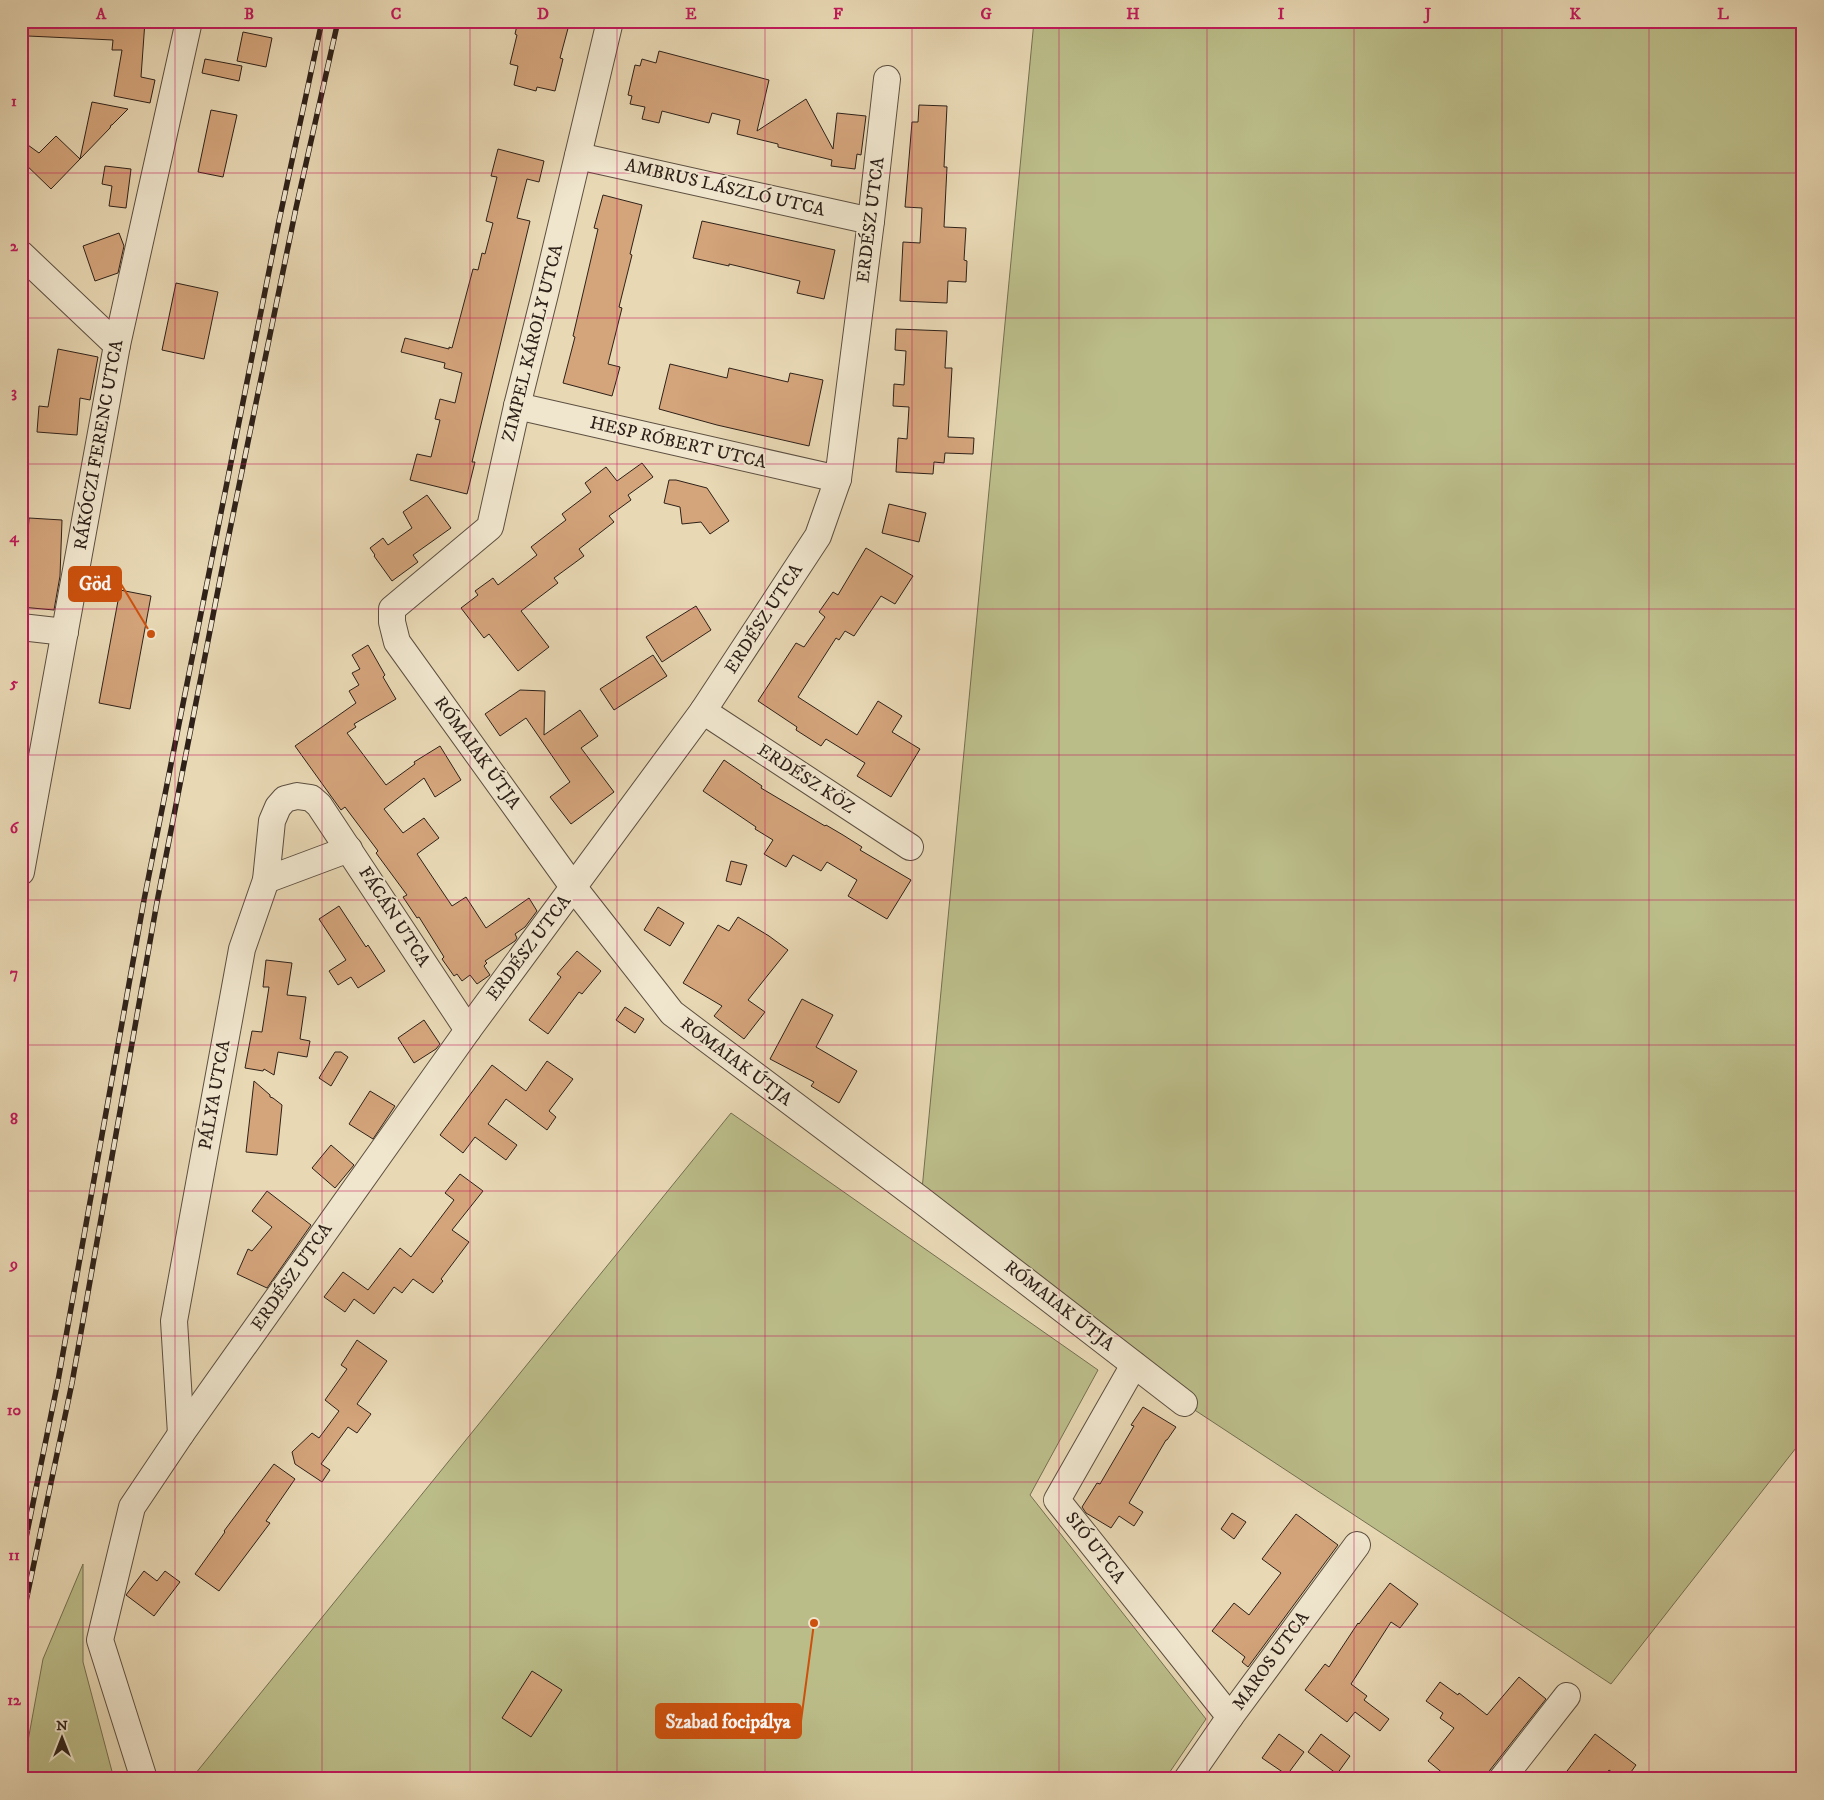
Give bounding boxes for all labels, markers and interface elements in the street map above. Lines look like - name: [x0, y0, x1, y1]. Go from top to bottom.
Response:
- text: A: [95, 4, 107, 24]
- text: B: [244, 4, 254, 24]
- text: C: [391, 4, 401, 24]
- text: D: [537, 4, 549, 24]
- text: E: [685, 4, 697, 24]
- text: F: [833, 4, 843, 24]
- text: G: [980, 4, 992, 24]
- text: H: [1126, 4, 1140, 24]
- text: I: [1278, 4, 1285, 24]
- text: J: [1423, 4, 1432, 24]
- text: K: [1569, 4, 1581, 24]
- text: L: [1717, 4, 1729, 24]
- text: 1: [11, 91, 17, 111]
- street label: AMBRUS LÁSZLÓ UTCA: [623, 153, 828, 222]
- street label: ERDÉSZ UTCA: [852, 155, 890, 284]
- text: 2: [10, 236, 19, 256]
- street label: ZIMPEL KÁROLY UTCA: [497, 241, 568, 444]
- street label: RÁKÓCZI FERENC UTCA: [69, 337, 128, 552]
- text: 3: [11, 382, 17, 402]
- street label: HESP RÓBERT UTCA: [588, 412, 769, 474]
- text: 4: [8, 527, 19, 547]
- street label: ERDÉSZ UTCA: [720, 560, 808, 678]
- callout: Göd: [69, 567, 121, 601]
- text: Göd: [79, 573, 112, 596]
- text: 5: [9, 673, 18, 693]
- street label: RÓMAIAK ÚTJA: [429, 692, 526, 814]
- street label: ERDÉSZ KÖZ: [753, 739, 859, 819]
- text: 6: [10, 818, 20, 838]
- street label: FÁCÁN UTCA: [353, 862, 436, 972]
- street label: ERDÉSZ UTCA: [482, 890, 576, 1005]
- text: 7: [10, 963, 18, 983]
- street label: RÓMAIAK ÚTJA: [676, 1012, 797, 1111]
- street label: PÁLYA UTCA: [194, 1038, 236, 1152]
- text: 8: [10, 1109, 18, 1129]
- street label: ERDÉSZ UTCA: [247, 1218, 338, 1335]
- text: 9: [9, 1254, 18, 1274]
- street label: RÓMAIAK ÚTJA: [1000, 1255, 1119, 1356]
- text: 10: [7, 1400, 22, 1420]
- street label: SIÓ UTCA: [1060, 1508, 1130, 1588]
- text: 11: [8, 1545, 20, 1565]
- street label: MAROS UTCA: [1228, 1607, 1315, 1715]
- text: 12: [7, 1690, 22, 1710]
- callout: Szabad focipálya: [656, 1704, 801, 1738]
- text: Szabad focipálya: [665, 1711, 792, 1734]
- north arrow: [38, 1712, 88, 1762]
- text: N: [56, 1717, 68, 1735]

